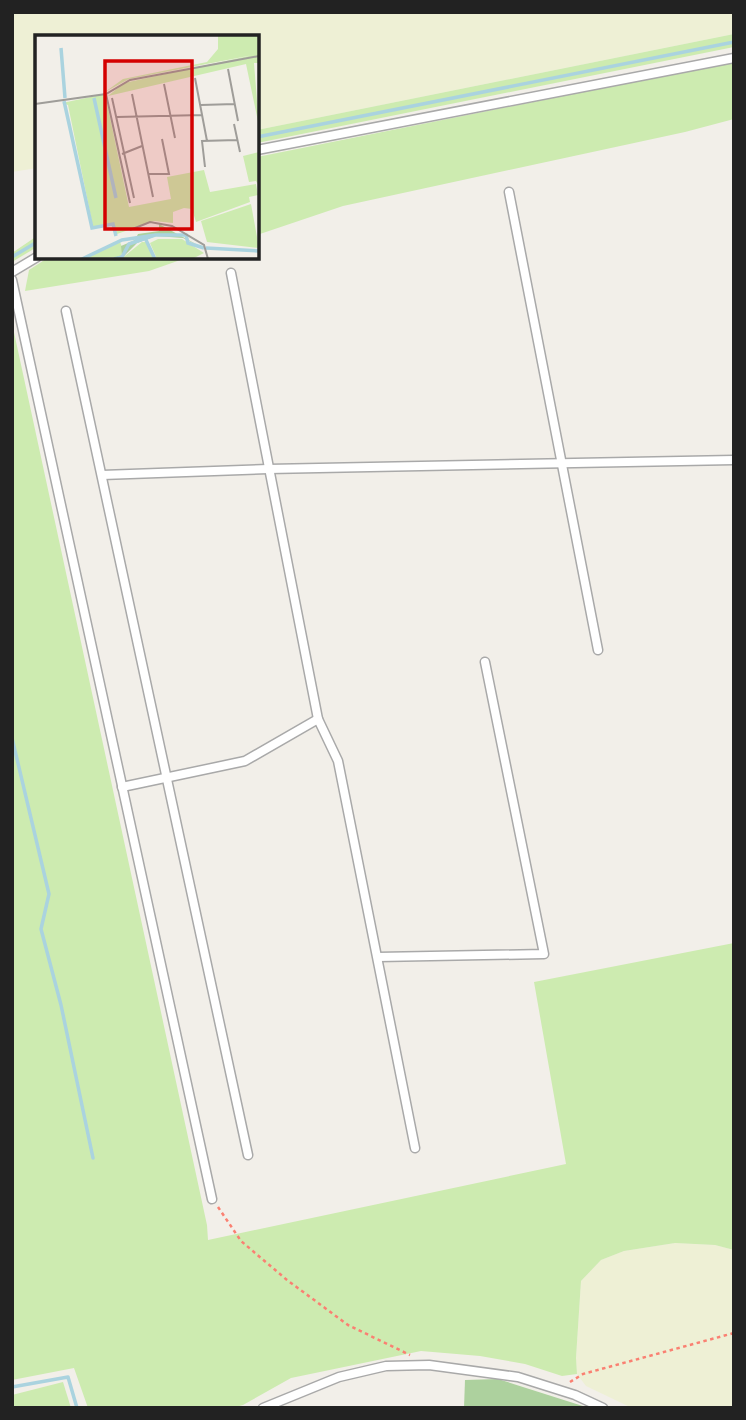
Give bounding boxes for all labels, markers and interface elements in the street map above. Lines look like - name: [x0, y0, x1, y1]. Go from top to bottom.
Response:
- inset map: [35, 35, 259, 259]

